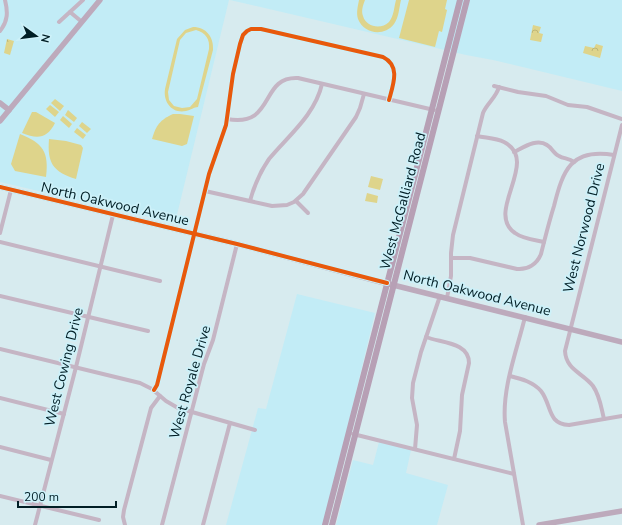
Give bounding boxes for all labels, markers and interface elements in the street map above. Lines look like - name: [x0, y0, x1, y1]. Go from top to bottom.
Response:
- north arrow: [16, 16, 56, 56]
- text: N: [37, 32, 53, 44]
- street label: West McGalliard Road: [376, 130, 430, 272]
- street label: West Norwood Drive: [559, 161, 609, 295]
- street label: North Oakwood Avenue: [39, 178, 191, 230]
- street label: North Oakwood Avenue: [401, 265, 553, 321]
- street label: West Cowing Drive: [40, 306, 88, 428]
- street label: West Royale Drive: [165, 323, 215, 441]
- scale bar: [18, 483, 116, 509]
- text: 200 m: [24, 489, 59, 505]

